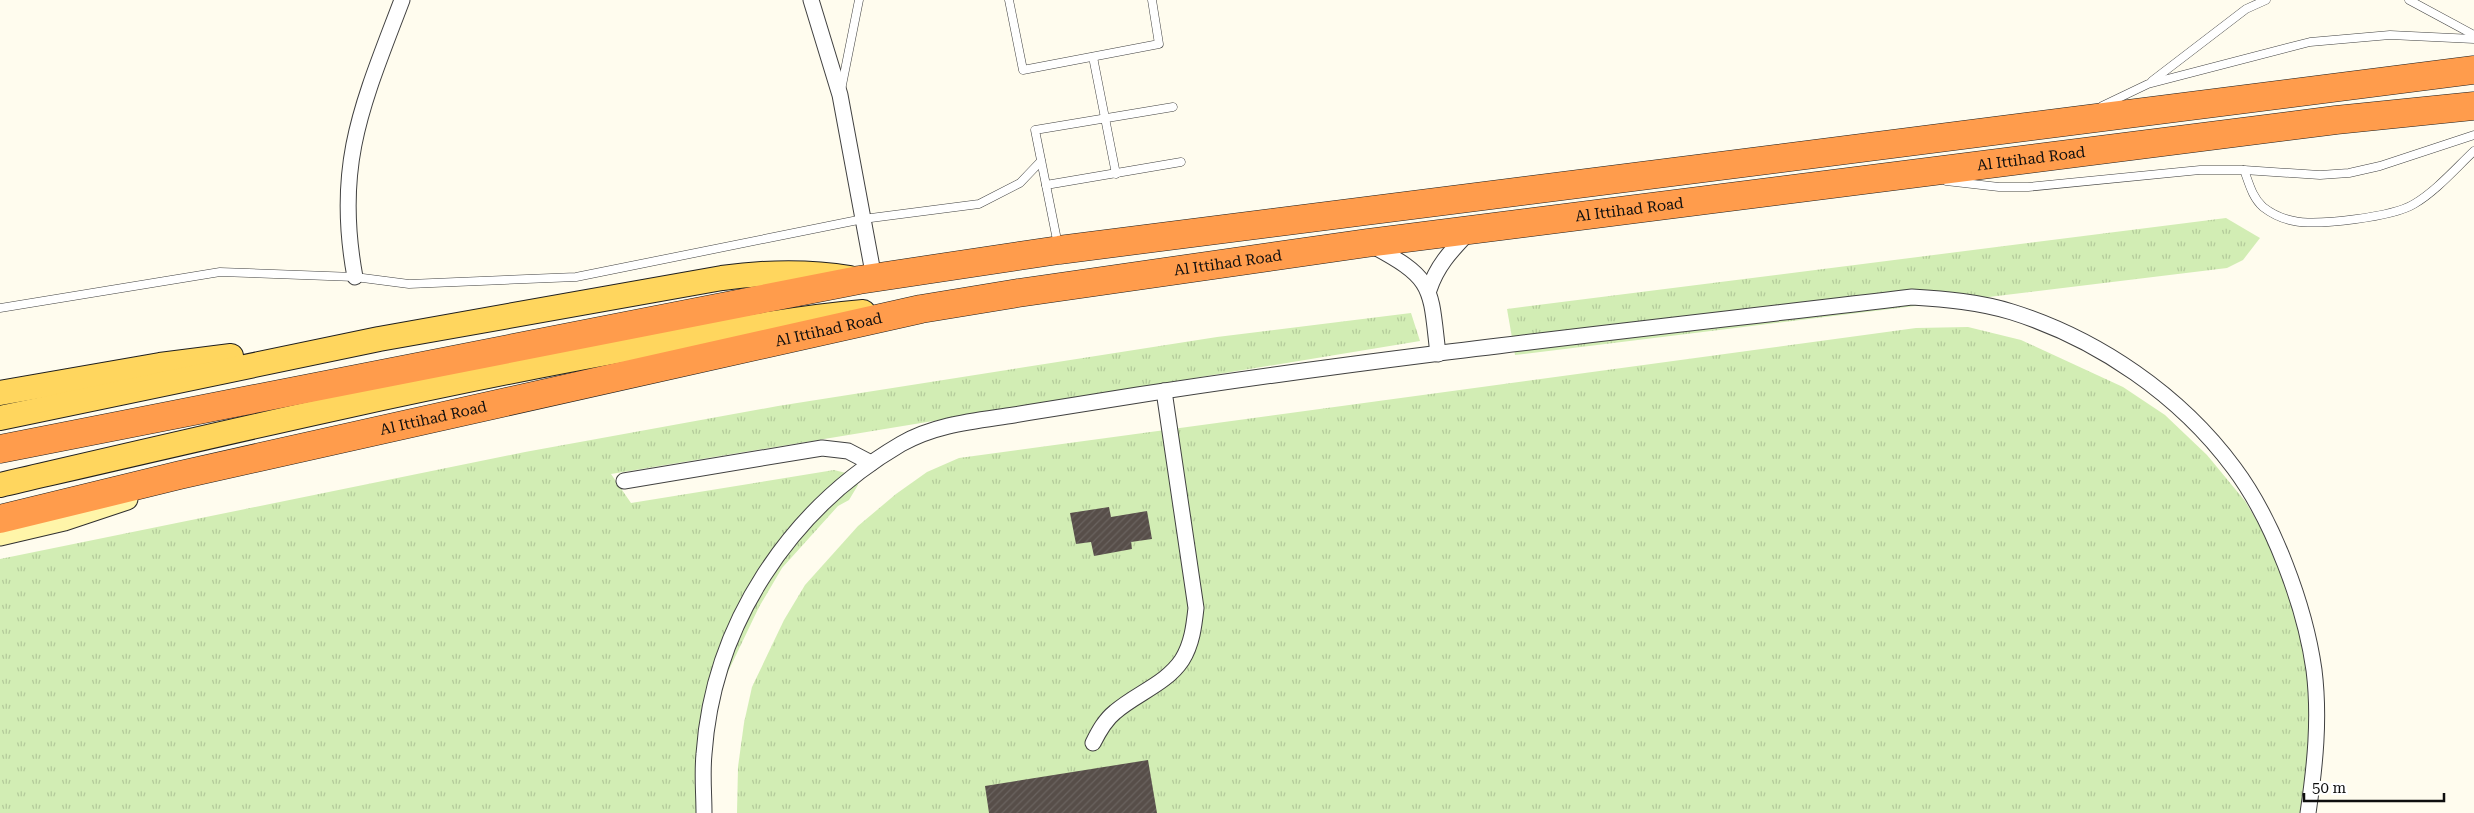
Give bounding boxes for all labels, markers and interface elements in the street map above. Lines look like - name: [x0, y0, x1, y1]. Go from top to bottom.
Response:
- street label: Al Ittihad Road: [1976, 143, 2087, 174]
- street label: Al Ittihad Road: [1574, 194, 1685, 225]
- street label: Al Ittihad Road: [1173, 246, 1283, 280]
- street label: Al Ittihad Road: [774, 309, 884, 350]
- street label: Al Ittihad Road: [378, 397, 489, 439]
- scale bar: [2304, 770, 2444, 802]
- text: 50 m: [2312, 779, 2347, 797]

